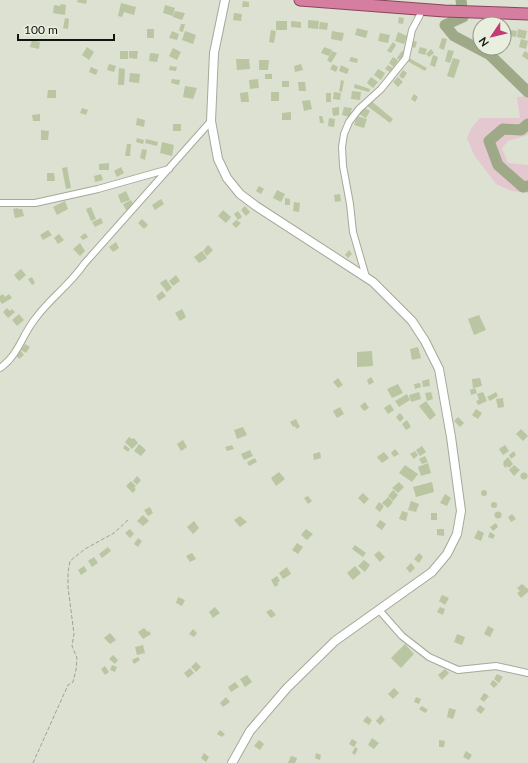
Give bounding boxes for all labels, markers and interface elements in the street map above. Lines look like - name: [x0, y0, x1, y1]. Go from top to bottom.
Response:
- scale bar: [18, 16, 114, 42]
- north arrow: [472, 16, 512, 56]
- text: 100 m: [24, 22, 58, 37]
- text: N: [476, 35, 491, 49]

